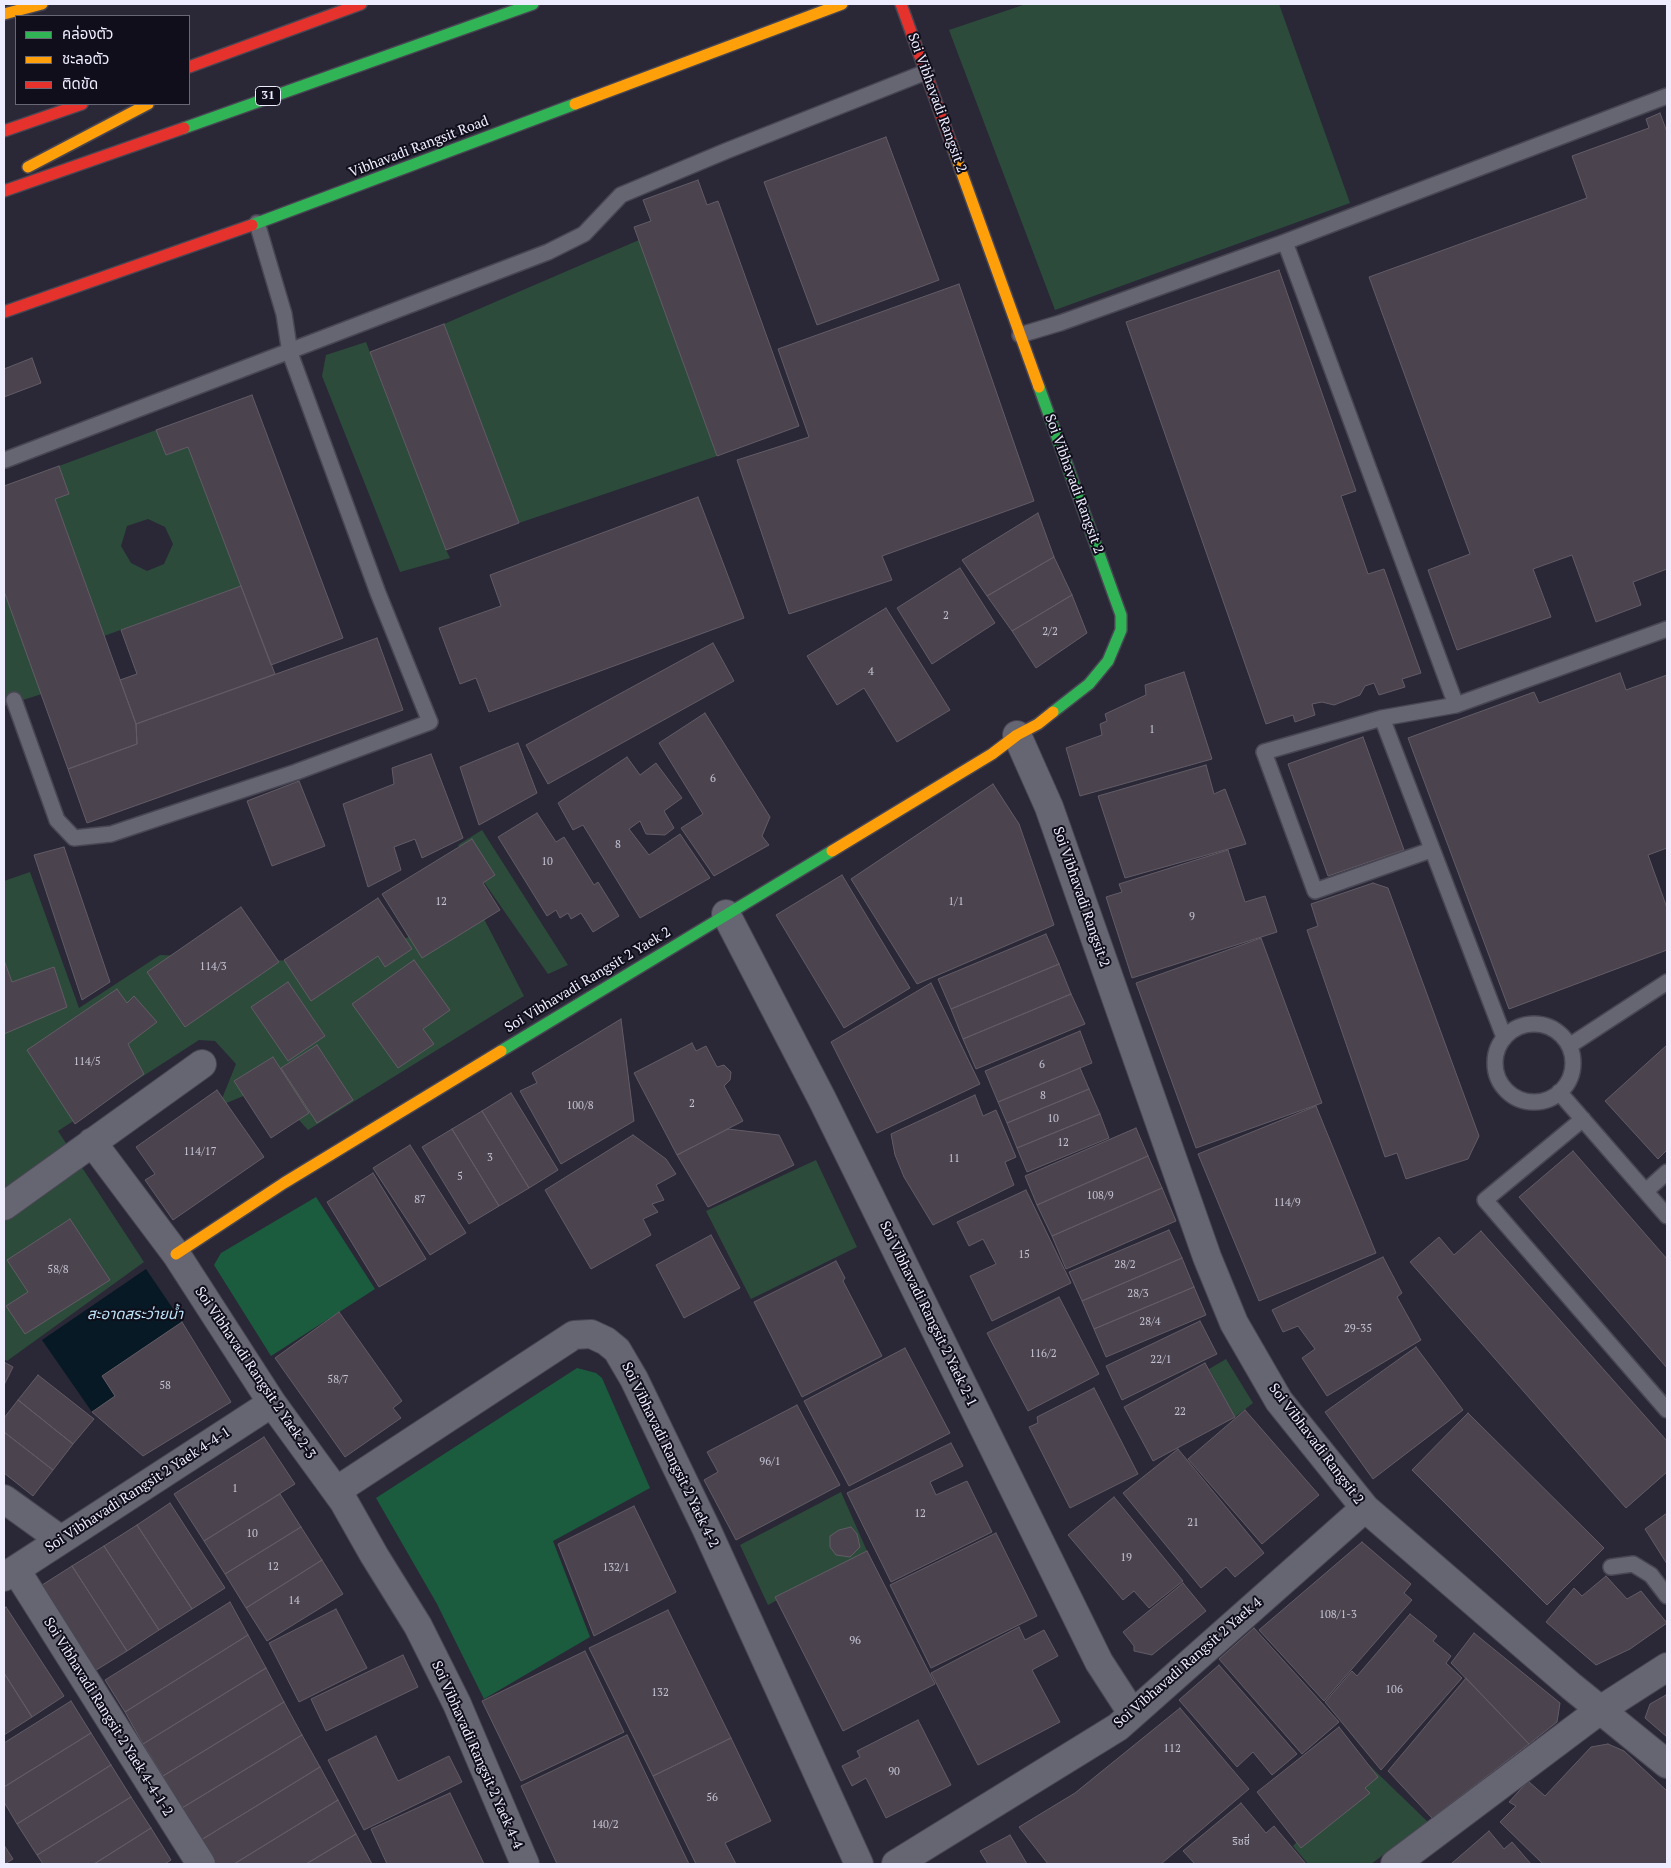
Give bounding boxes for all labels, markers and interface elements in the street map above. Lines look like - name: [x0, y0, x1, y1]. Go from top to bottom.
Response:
- legend: [15, 15, 190, 105]
- text: คล่องตัว: [62, 23, 113, 43]
- street label: Soi Vibhavadi Rangsit 2: [904, 31, 970, 175]
- text: ชะลอตัว: [62, 48, 109, 68]
- text: ติดขัด: [62, 73, 98, 93]
- road number: 31: [256, 86, 280, 105]
- street label: Vibhavadi Rangsit Road: [347, 113, 491, 181]
- street label: Soi Vibhavadi Rangsit 2: [1041, 412, 1107, 556]
- house number: 2: [943, 609, 949, 623]
- house number: 2/2: [1042, 625, 1058, 639]
- house number: 4: [868, 665, 874, 679]
- house number: 1: [1149, 723, 1155, 737]
- house number: 6: [710, 772, 716, 786]
- street label: Soi Vibhavadi Rangsit 2: [1049, 825, 1113, 969]
- house number: 8: [615, 838, 621, 852]
- house number: 10: [541, 855, 553, 869]
- house number: 12: [435, 895, 447, 909]
- house number: 1/1: [948, 895, 964, 909]
- house number: 9: [1189, 910, 1195, 924]
- street label: Soi Vibhavadi Rangsit 2 Yaek 2: [502, 924, 674, 1036]
- house number: 114/3: [199, 960, 227, 974]
- house number: 114/5: [73, 1055, 101, 1069]
- house number: 6: [1039, 1058, 1045, 1072]
- house number: 8: [1040, 1089, 1046, 1103]
- house number: 2: [689, 1097, 695, 1111]
- house number: 100/8: [566, 1099, 594, 1113]
- house number: 10: [1047, 1112, 1059, 1126]
- house number: 12: [1057, 1136, 1069, 1150]
- house number: 114/17: [183, 1145, 217, 1159]
- house number: 3: [487, 1151, 493, 1165]
- house number: 11: [948, 1152, 960, 1166]
- house number: 5: [457, 1170, 463, 1184]
- house number: 108/9: [1086, 1189, 1114, 1203]
- house number: 87: [414, 1193, 426, 1207]
- house number: 114/9: [1273, 1196, 1301, 1210]
- street label: Soi Vibhavadi Rangsit 2 Yaek 2-1: [876, 1219, 980, 1409]
- house number: 15: [1018, 1248, 1030, 1262]
- house number: 28/2: [1114, 1258, 1136, 1272]
- house number: 58/8: [47, 1263, 69, 1277]
- street label: Soi Vibhavadi Rangsit 2 Yaek 2-3: [191, 1284, 319, 1462]
- house number: 28/3: [1127, 1287, 1149, 1301]
- water label: สะอาดสระว่ายน้ำ: [87, 1306, 183, 1324]
- house number: 28/4: [1139, 1315, 1161, 1329]
- house number: 29-35: [1344, 1322, 1372, 1336]
- house number: 116/2: [1029, 1347, 1057, 1361]
- house number: 22/1: [1150, 1353, 1172, 1367]
- street label: Soi Vibhavadi Rangsit 2 Yaek 4-2: [618, 1360, 722, 1550]
- house number: 58/7: [327, 1373, 349, 1387]
- house number: 58: [159, 1379, 171, 1393]
- street label: Soi Vibhavadi Rangsit 2: [1265, 1380, 1367, 1508]
- house number: 22: [1174, 1405, 1186, 1419]
- street label: Soi Vibhavadi Rangsit 2 Yaek 4-4-1: [42, 1424, 234, 1556]
- house number: 96/1: [759, 1455, 781, 1469]
- house number: 1: [232, 1482, 238, 1496]
- house number: 12: [914, 1507, 926, 1521]
- house number: 21: [1187, 1516, 1199, 1530]
- house number: 10: [246, 1527, 258, 1541]
- house number: 19: [1120, 1551, 1132, 1565]
- house number: 12: [267, 1560, 279, 1574]
- house number: 132/1: [602, 1561, 630, 1575]
- house number: 14: [288, 1594, 300, 1608]
- street label: Soi Vibhavadi Rangsit 2 Yaek 4: [1111, 1594, 1265, 1732]
- house number: 108/1-3: [1319, 1608, 1357, 1622]
- street label: Soi Vibhavadi Rangsit 2 Yaek 4-4-1-2: [40, 1615, 176, 1819]
- house number: 96: [849, 1634, 861, 1648]
- street label: Soi Vibhavadi Rangsit 2 Yaek 4-4: [428, 1658, 526, 1852]
- house number: 106: [1385, 1683, 1403, 1697]
- house number: 132: [651, 1686, 669, 1700]
- house number: 112: [1163, 1742, 1181, 1756]
- house number: 90: [888, 1765, 900, 1779]
- house number: 56: [706, 1791, 718, 1805]
- house number: 140/2: [591, 1818, 619, 1832]
- house number: ริชชี่: [1232, 1835, 1250, 1849]

